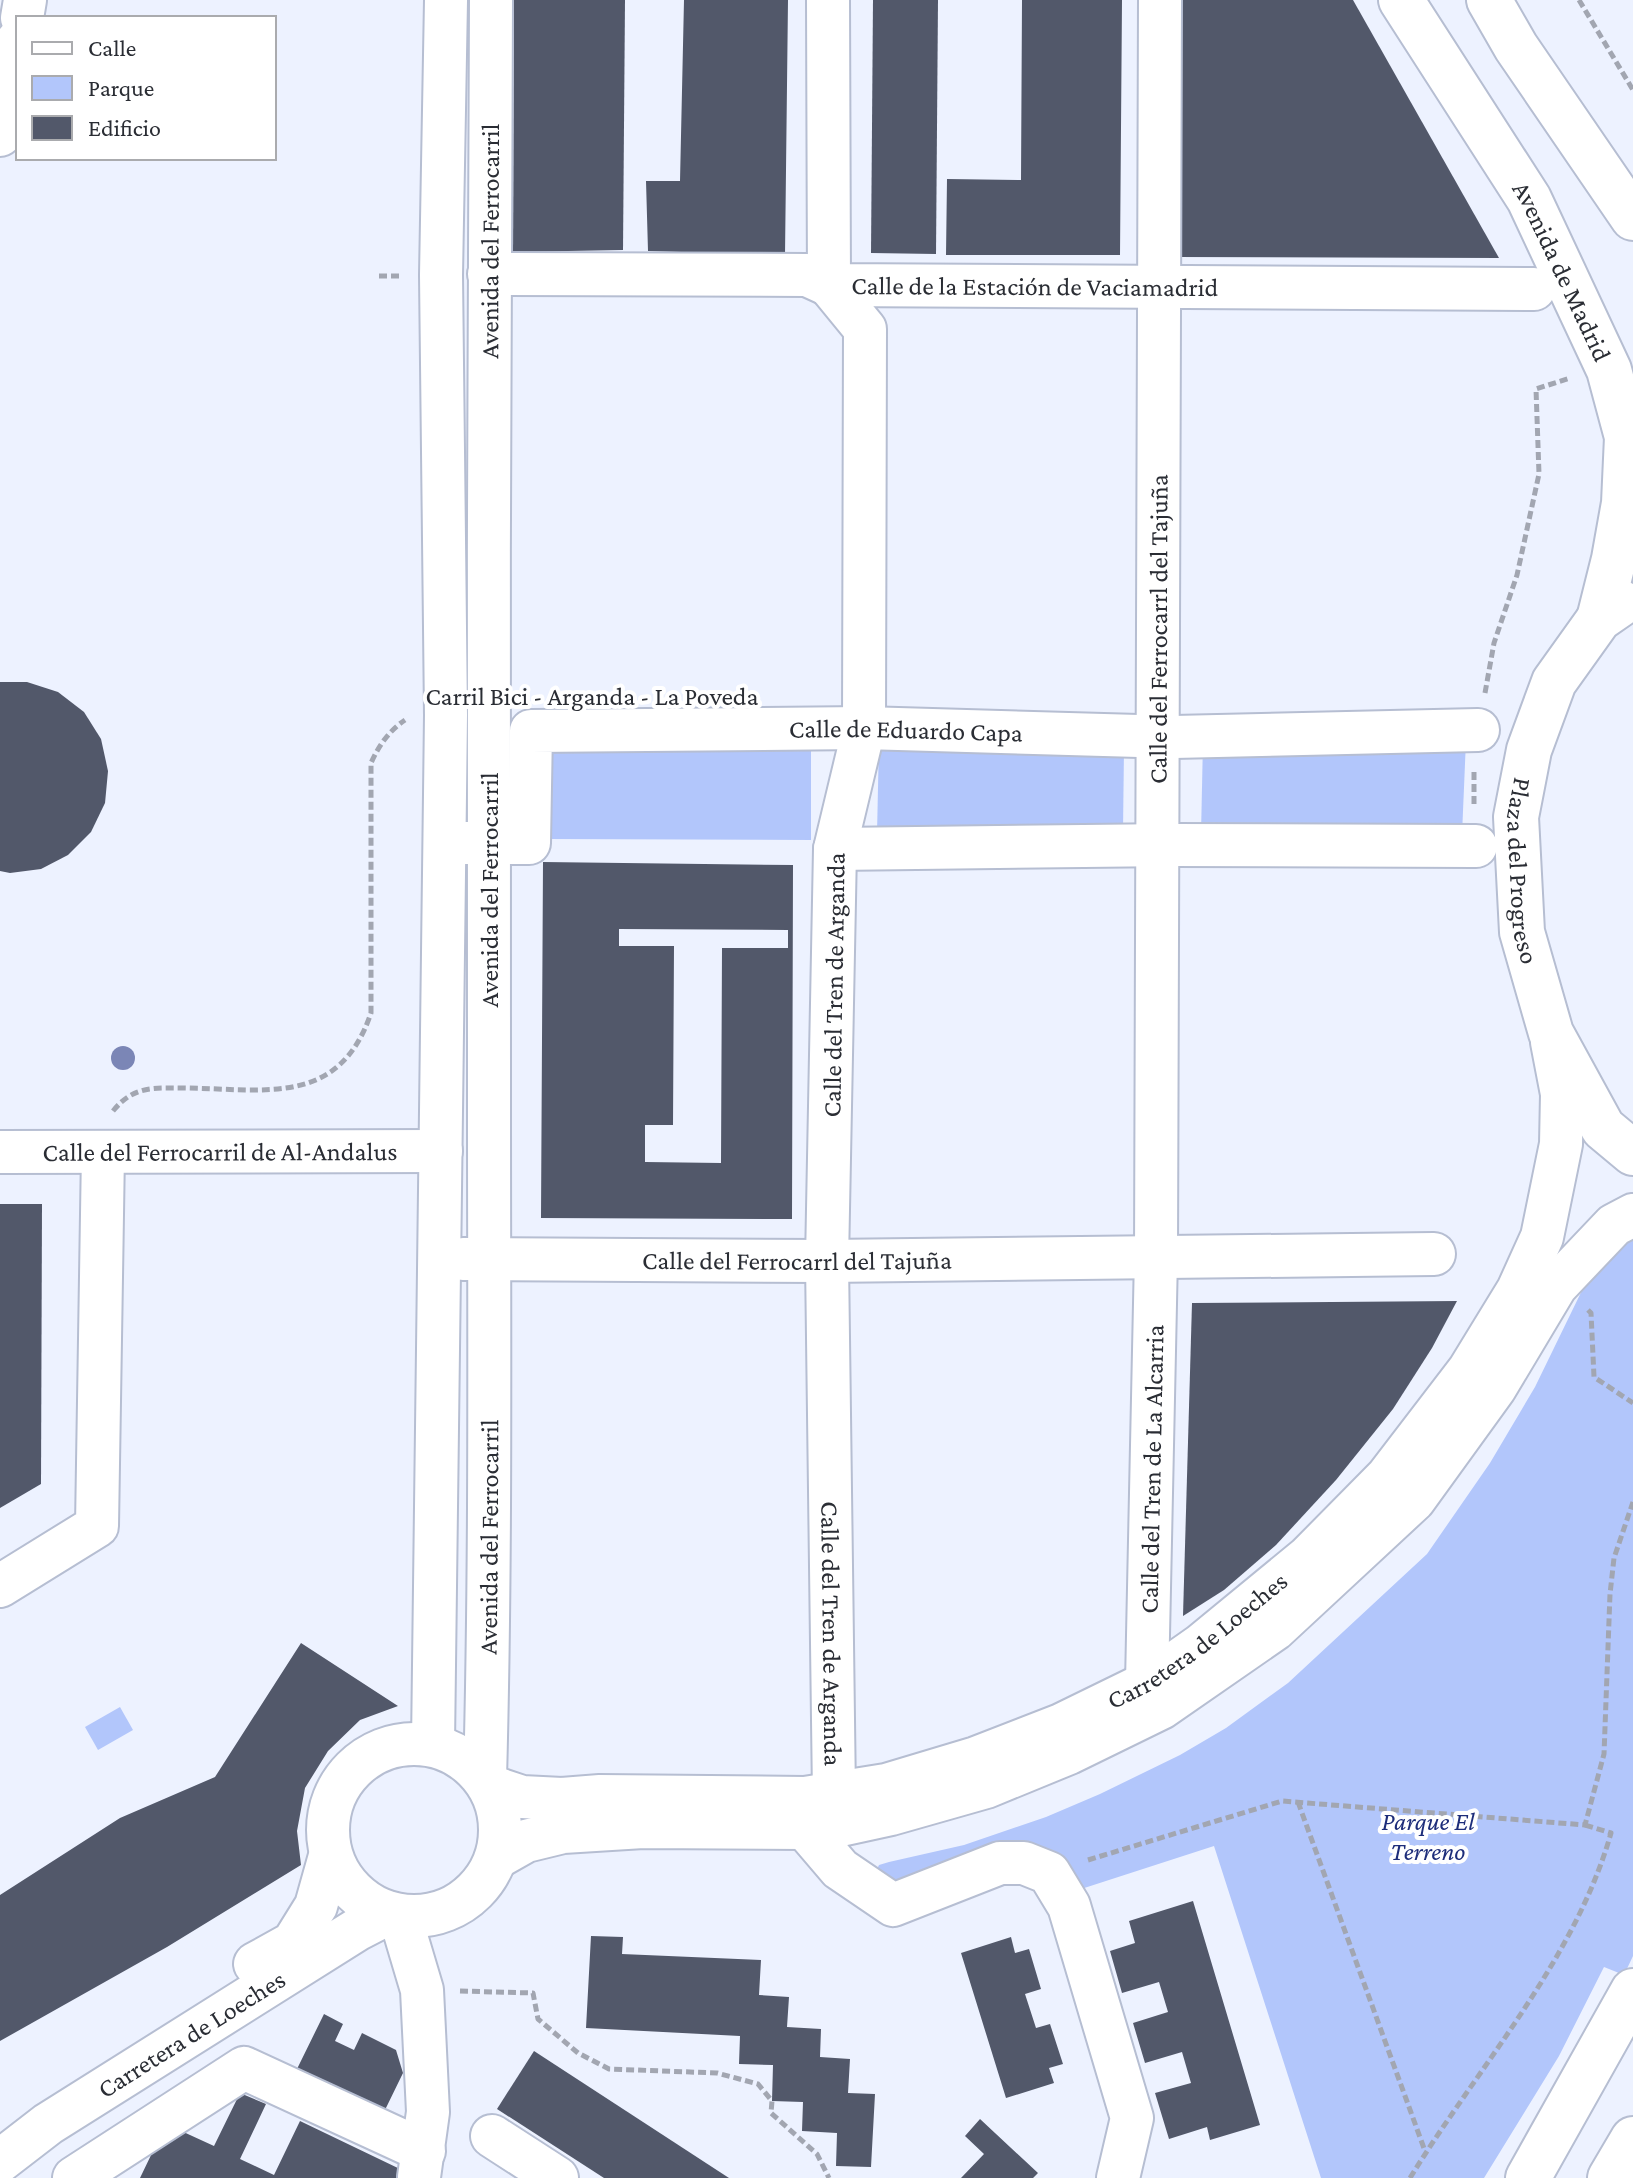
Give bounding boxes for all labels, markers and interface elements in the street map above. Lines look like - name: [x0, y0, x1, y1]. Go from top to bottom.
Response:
- legend: [16, 16, 276, 160]
- text: Calle: [88, 34, 136, 61]
- text: Parque: [88, 74, 154, 101]
- text: Edificio: [88, 114, 161, 141]
- street label: Avenida del Ferrocarril: [475, 123, 505, 359]
- street label: Avenida de Madrid: [1507, 176, 1617, 366]
- street label: Calle de la Estación de Vaciamadrid: [851, 271, 1219, 302]
- street label: Calle del Ferrocarrl del Tajuña: [1143, 474, 1173, 784]
- street label: Carril Bici - Arganda - La Poveda: [425, 682, 759, 711]
- street label: Calle de Eduardo Capa: [789, 713, 1023, 747]
- street label: Avenida del Ferrocarril: [475, 772, 504, 1008]
- street label: Plaza del Progreso: [1501, 775, 1545, 967]
- street label: Calle del Tren de Arganda: [817, 852, 851, 1118]
- street label: Calle del Ferrocarril de Al-Andalus: [43, 1137, 397, 1166]
- street label: Calle del Ferrocarrl del Tajuña: [642, 1245, 952, 1276]
- street label: Calle del Tren de La Alcarria: [1134, 1324, 1169, 1614]
- street label: Avenida del Ferrocarril: [473, 1419, 504, 1655]
- street label: Calle del Tren de Arganda: [816, 1501, 848, 1766]
- street label: Carretera de Loeches: [1102, 1566, 1293, 1715]
- park label: Parque El Terreno: [1381, 1807, 1475, 1866]
- street label: Carretera de Loeches: [92, 1964, 290, 2104]

